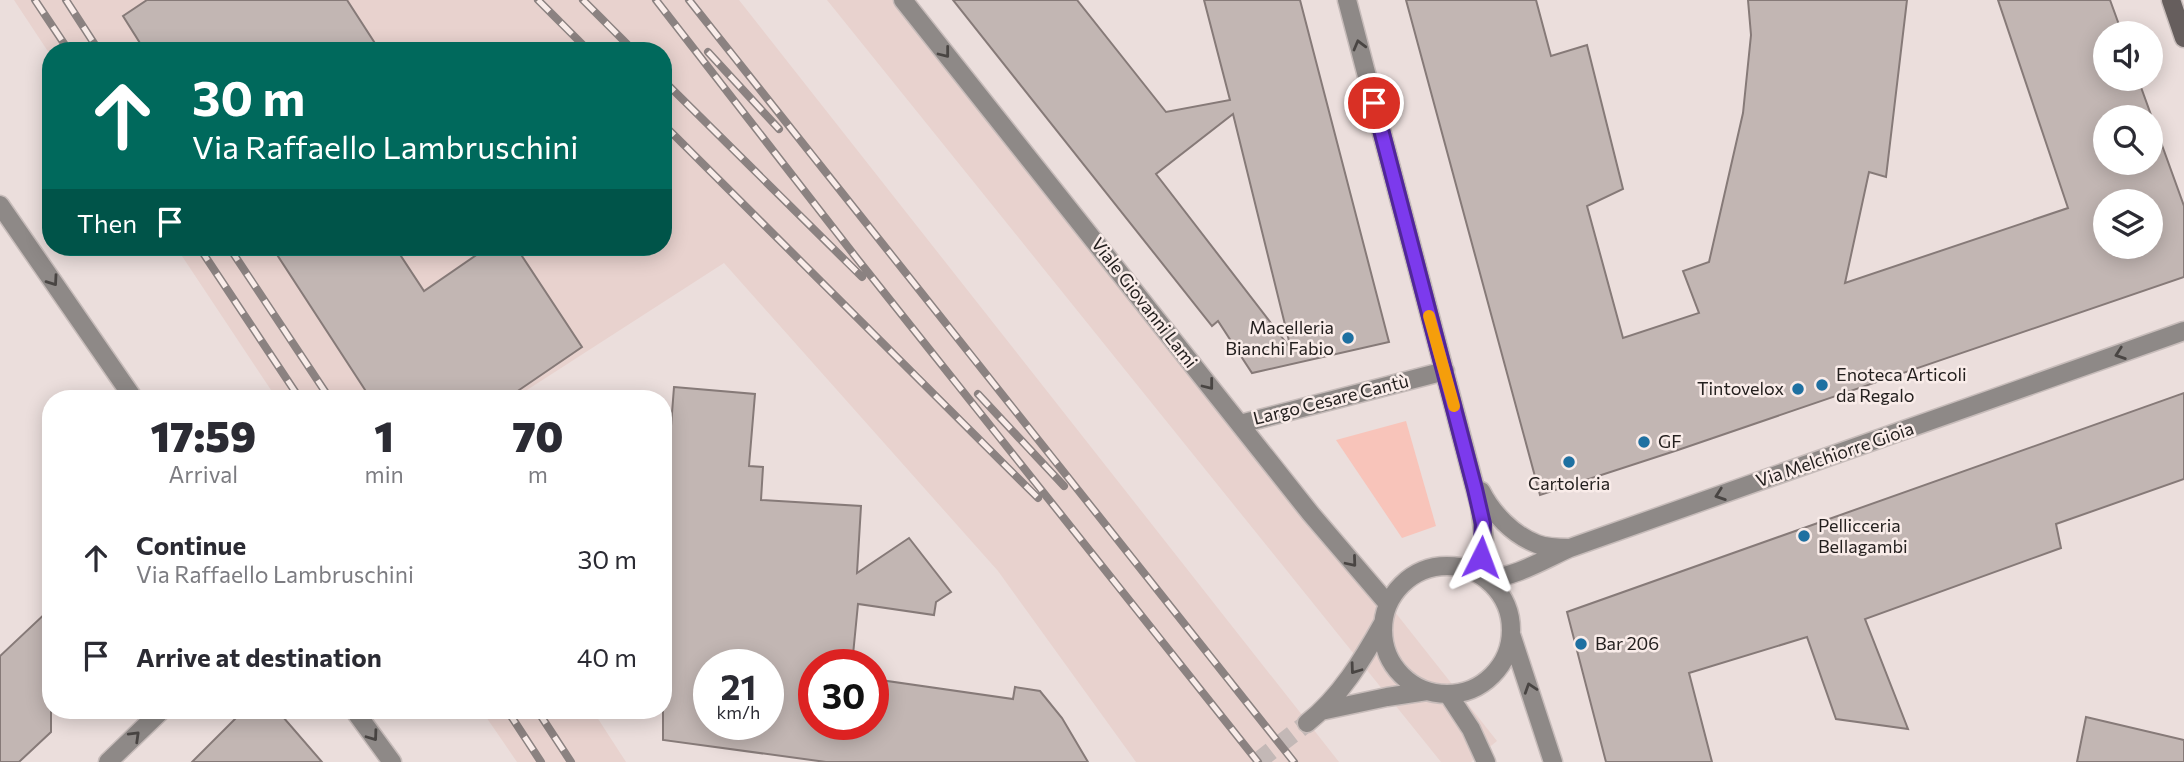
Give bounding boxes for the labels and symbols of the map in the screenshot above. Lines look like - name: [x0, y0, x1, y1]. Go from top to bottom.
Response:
- one-way arrow: [1353, 39, 1367, 51]
- one-way arrow: [937, 46, 950, 58]
- pin: [1344, 73, 1404, 133]
- street label: Viale Giovanni Lami: [1087, 233, 1203, 372]
- one-way arrow: [45, 273, 57, 286]
- place label: Macelleria Bianchi Fabio: [1225, 316, 1334, 359]
- marker: Macelleria Bianchi Fabio: [1340, 330, 1356, 346]
- one-way arrow: [2114, 346, 2126, 360]
- place label: Enoteca Articoli da Regalo: [1836, 363, 1967, 406]
- street label: Largo Cesare Cantù: [1251, 369, 1411, 429]
- one-way arrow: [1201, 377, 1213, 390]
- place label: Tintovelox: [1697, 377, 1784, 399]
- marker: Enoteca Articoli da Regalo: [1814, 377, 1830, 393]
- marker: Tintovelox: [1790, 381, 1806, 397]
- street label: Via Melchiorre Gioia: [1753, 417, 1916, 491]
- place label: GF: [1658, 430, 1682, 452]
- marker: GF: [1636, 434, 1652, 450]
- marker: Cartoleria: [1561, 454, 1577, 470]
- place label: Cartoleria: [1528, 472, 1610, 494]
- one-way arrow: [1715, 487, 1727, 501]
- place label: Pellicceria Bellagambi: [1818, 514, 1908, 557]
- position arrow: [1444, 520, 1518, 594]
- marker: Pellicceria Bellagambi: [1796, 528, 1812, 544]
- one-way arrow: [1343, 555, 1356, 567]
- place label: Bar 206: [1595, 632, 1659, 654]
- marker: Bar 206: [1573, 636, 1589, 652]
- speed limit sign: 30: [798, 649, 889, 740]
- one-way arrow: [1351, 661, 1363, 674]
- one-way arrow: [1524, 682, 1538, 695]
- one-way arrow: [365, 728, 378, 741]
- one-way arrow: [127, 732, 140, 745]

